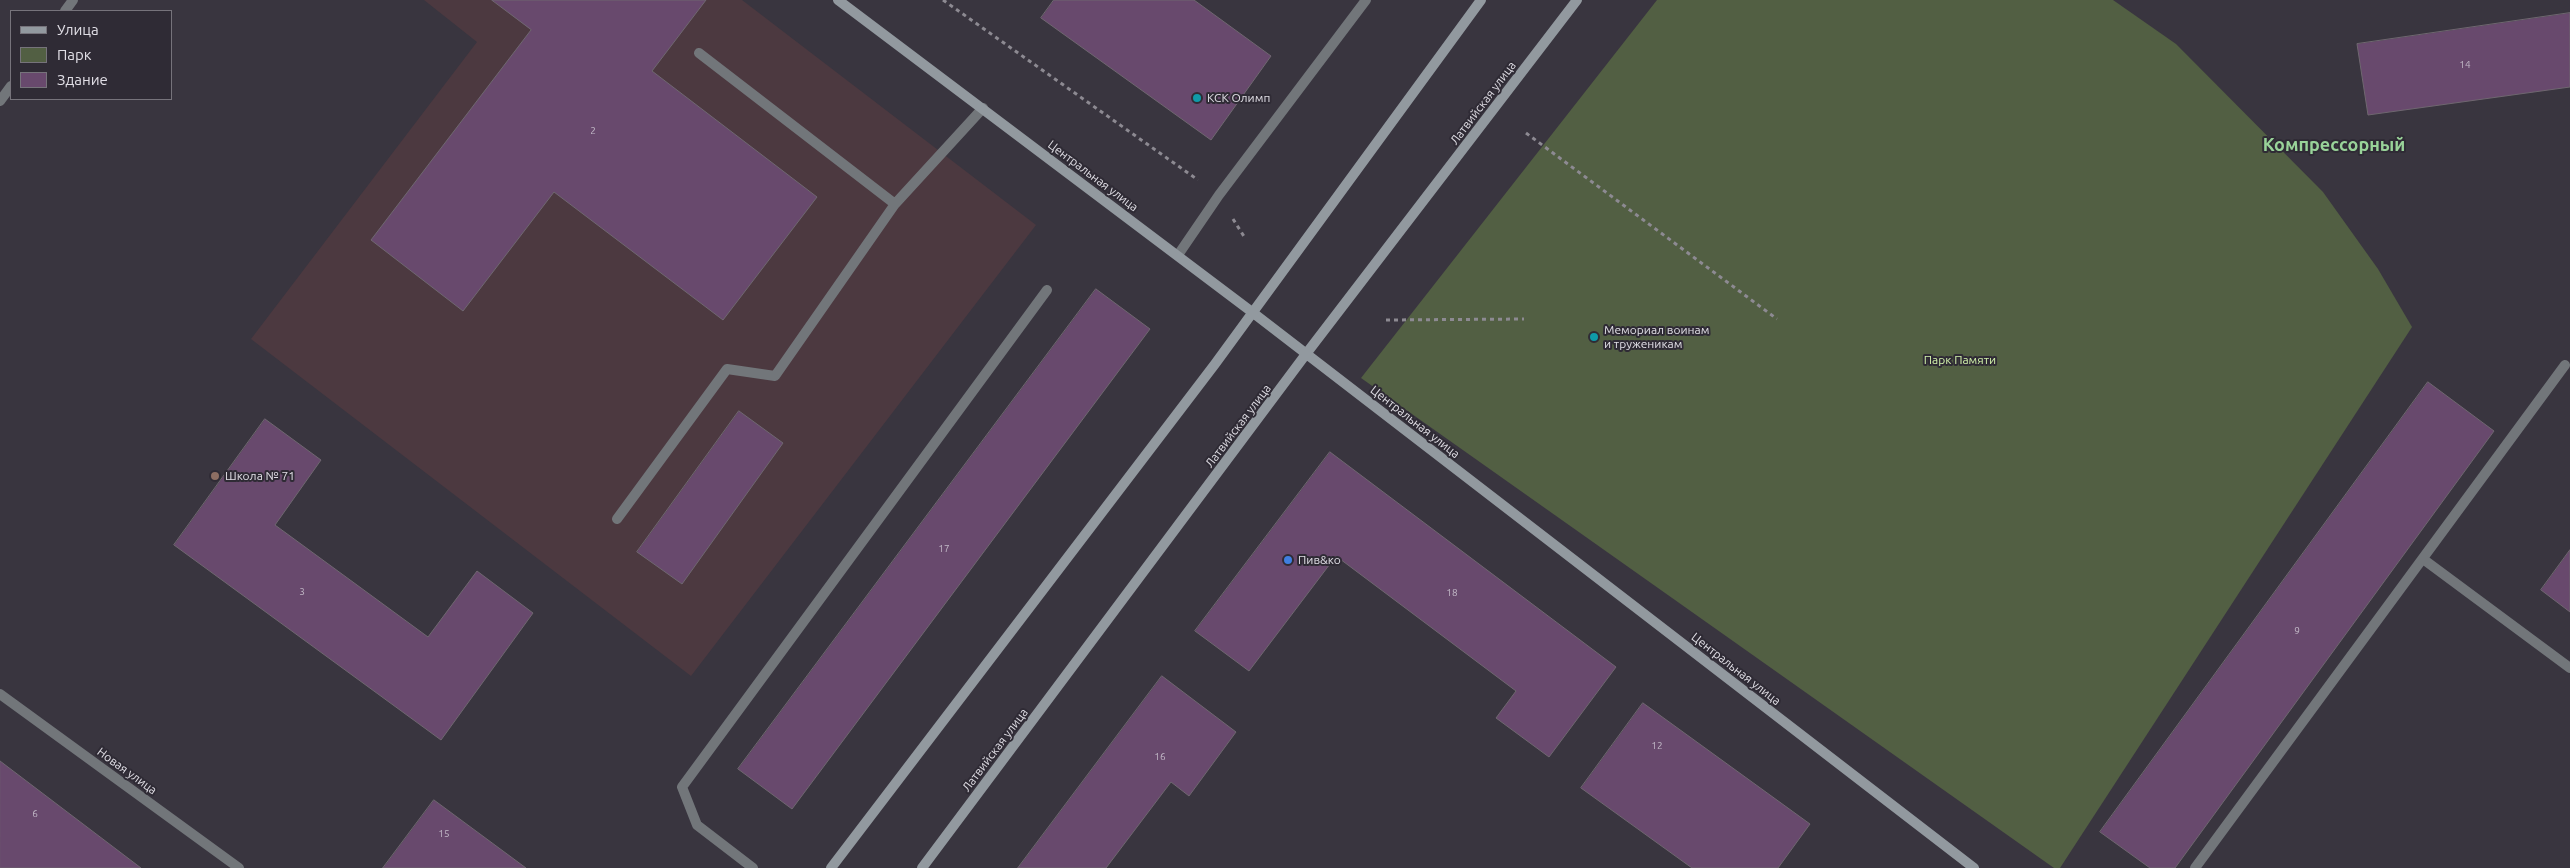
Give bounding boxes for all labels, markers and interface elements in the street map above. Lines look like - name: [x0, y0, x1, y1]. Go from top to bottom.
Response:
- legend: [10, 10, 172, 100]
- text: Улица: [57, 21, 99, 38]
- text: Парк: [57, 46, 92, 63]
- street label: Латвийская улица: [1447, 58, 1519, 148]
- house number: 14: [2459, 59, 2471, 71]
- text: Здание: [57, 71, 108, 88]
- place label: КСК Олимп: [1207, 91, 1270, 105]
- marker: КСК Олимп: [1191, 92, 1203, 104]
- house number: 2: [590, 125, 596, 137]
- district label: Компрессорный: [2263, 134, 2405, 156]
- street label: Центральная улица: [1045, 137, 1141, 215]
- place label: Мемориал воинам и труженикам: [1604, 323, 1710, 351]
- marker: Мемориал воинам и труженикам: [1588, 331, 1600, 343]
- park label: Парк Памяти: [1924, 353, 1996, 367]
- street label: Латвийская улица: [1202, 381, 1274, 471]
- street label: Центральная улица: [1368, 383, 1462, 461]
- place label: Школа № 71: [225, 469, 295, 483]
- marker: Школа № 71: [209, 470, 221, 482]
- house number: 17: [938, 543, 950, 555]
- place label: Пив&ко: [1298, 553, 1341, 567]
- marker: Пив&ко: [1282, 554, 1294, 566]
- house number: 3: [299, 586, 305, 598]
- house number: 18: [1446, 587, 1458, 599]
- house number: 9: [2294, 625, 2300, 637]
- street label: Центральная улица: [1689, 630, 1783, 708]
- street label: Латвийская улица: [959, 705, 1031, 795]
- house number: 12: [1651, 740, 1663, 752]
- street label: Новая улица: [94, 745, 160, 797]
- house number: 16: [1154, 751, 1166, 763]
- house number: 6: [32, 808, 38, 820]
- house number: 15: [438, 828, 450, 840]

